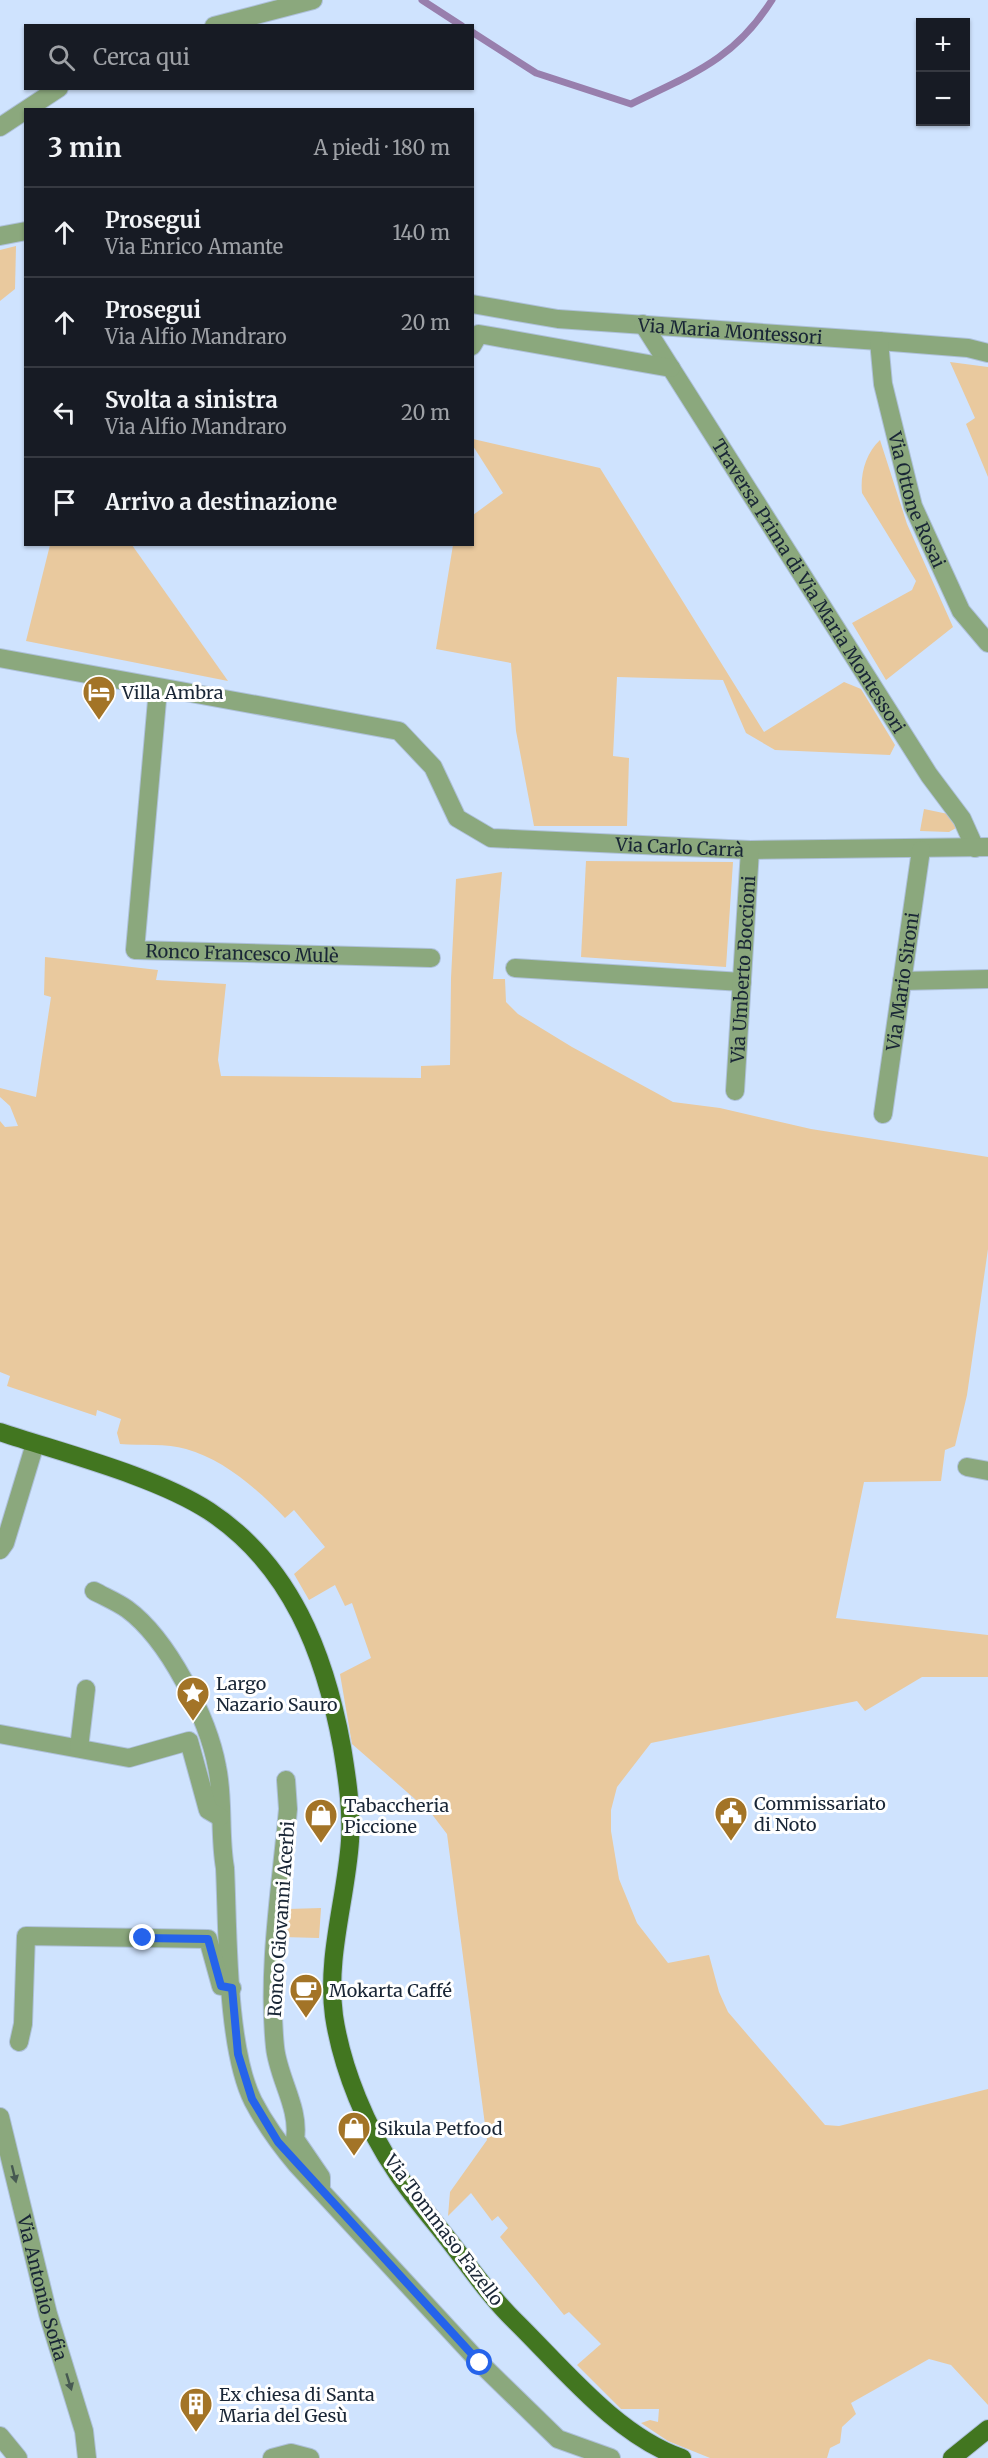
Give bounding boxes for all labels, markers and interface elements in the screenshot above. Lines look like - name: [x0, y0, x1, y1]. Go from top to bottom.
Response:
- map controls: [916, 18, 970, 126]
- button: +: [916, 18, 970, 72]
- search box: [24, 24, 474, 90]
- icon: search: [45, 41, 78, 74]
- text: Cerca qui: [93, 43, 190, 71]
- button: −: [916, 72, 970, 126]
- text: 3 min: [48, 131, 122, 164]
- text: A piedi · 180 m: [314, 135, 450, 160]
- text: Prosegui: [105, 206, 201, 234]
- icon: ahead: [48, 216, 81, 249]
- text: 140 m: [393, 220, 450, 245]
- text: Via Enrico Amante: [105, 234, 283, 259]
- text: Prosegui: [105, 296, 201, 324]
- icon: ahead: [48, 306, 81, 339]
- text: 20 m: [401, 310, 450, 335]
- street label: Via Maria Montessori: [636, 313, 824, 349]
- text: Via Alfio Mandraro: [105, 324, 287, 349]
- text: Svolta a sinistra: [105, 386, 278, 414]
- icon: left: [48, 396, 81, 429]
- text: 20 m: [401, 400, 450, 425]
- text: Via Alfio Mandraro: [105, 414, 287, 439]
- street label: Via Ottone Rosai: [883, 428, 951, 571]
- street label: Traversa Prima di Via Maria Montessori: [707, 434, 911, 737]
- icon: arrive: [48, 486, 81, 519]
- text: Arrivo a destinazione: [105, 488, 337, 516]
- hotel icon: Villa Ambra: [81, 674, 117, 721]
- place label: Villa Ambra: [121, 681, 224, 704]
- street label: Via Carlo Carrà: [614, 832, 745, 861]
- street label: Via Umberto Boccioni: [725, 874, 760, 1065]
- street label: Via Mario Sironi: [881, 910, 923, 1053]
- street label: Ronco Francesco Mulè: [145, 939, 339, 967]
- place label: Largo Nazario Sauro: [216, 1672, 338, 1716]
- place icon: Largo Nazario Sauro: [175, 1675, 211, 1722]
- place label: Commissariato di Noto: [754, 1792, 886, 1836]
- place label: Tabaccheria Piccione: [344, 1794, 449, 1838]
- public building icon: Commissariato di Noto: [713, 1795, 749, 1842]
- shop icon: Tabaccheria Piccione: [303, 1797, 339, 1844]
- street label: Ronco Giovanni Acerbi: [263, 1820, 299, 2018]
- route end: [129, 1924, 155, 1950]
- cafe icon: Mokarta Caffé: [288, 1972, 324, 2019]
- place label: Mokarta Caffé: [329, 1979, 452, 2002]
- shop icon: Sikula Petfood: [336, 2110, 372, 2157]
- place label: Sikula Petfood: [377, 2117, 503, 2140]
- street label: Via Tommaso Fazello: [379, 2149, 508, 2310]
- one-way arrow: [9, 2164, 19, 2183]
- street label: Via Antonio Sofia: [13, 2212, 73, 2364]
- route start: [466, 2349, 492, 2375]
- one-way arrow: [65, 2374, 74, 2392]
- place label: Ex chiesa di Santa Maria del Gesù: [219, 2383, 375, 2427]
- building icon: Ex chiesa di Santa Maria del Gesù: [178, 2386, 214, 2433]

